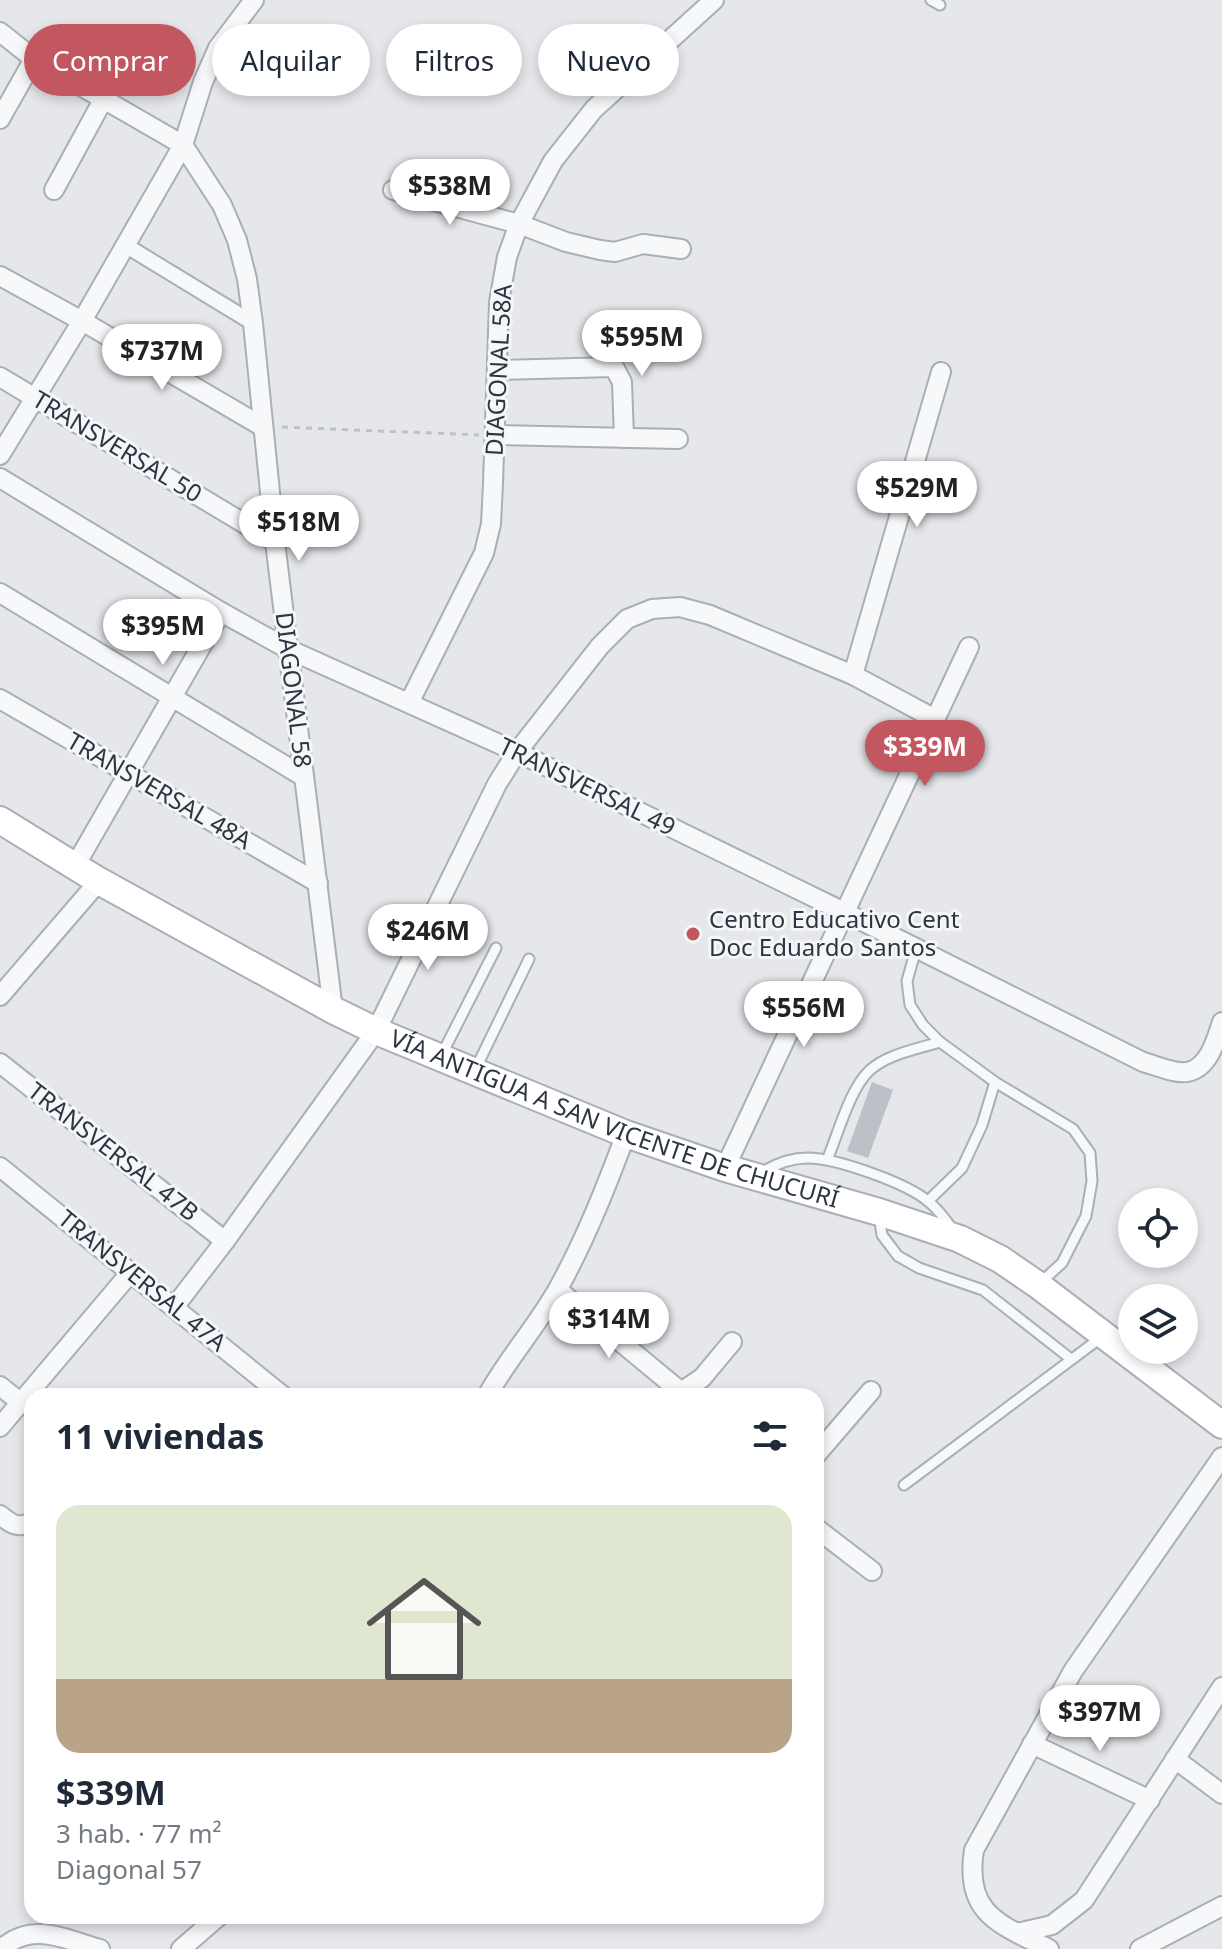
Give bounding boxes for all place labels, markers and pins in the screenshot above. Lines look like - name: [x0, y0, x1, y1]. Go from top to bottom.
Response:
- pin: $538M: [394, 159, 506, 227]
- pin: $595M: [586, 310, 698, 378]
- pin: $737M: [106, 324, 218, 392]
- pin: $529M: [861, 461, 973, 529]
- pin: $518M: [243, 495, 355, 563]
- pin: $395M: [107, 599, 219, 667]
- pin: $339M: [869, 720, 981, 788]
- place label: Centro Educativo Cent Doc Eduardo Santos: [709, 902, 960, 963]
- pin: $246M: [372, 904, 484, 972]
- marker: Centro Educativo Cent Doc Eduardo Santos: [684, 925, 702, 943]
- pin: $556M: [748, 981, 860, 1049]
- pin: $314M: [553, 1292, 665, 1360]
- pin: $397M: [1044, 1685, 1156, 1753]

